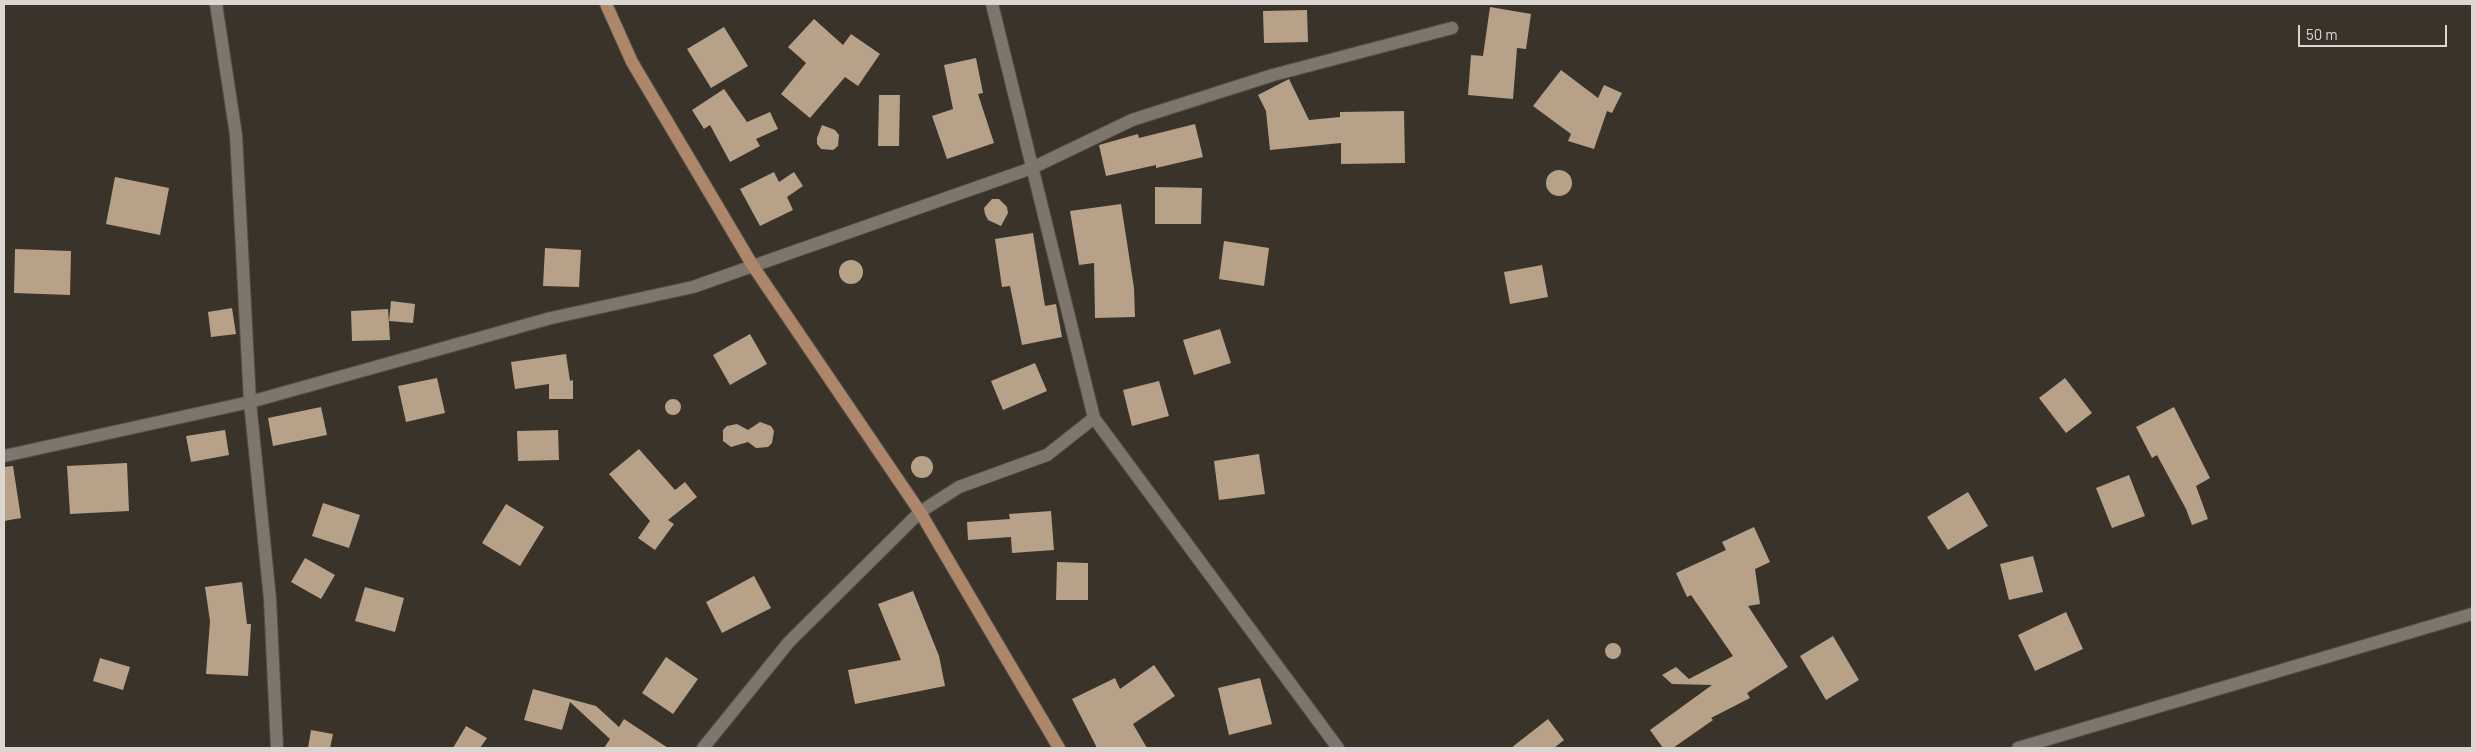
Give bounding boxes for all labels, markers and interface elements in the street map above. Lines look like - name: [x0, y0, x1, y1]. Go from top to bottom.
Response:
- scale bar: [2301, 15, 2450, 47]
- text: 50 m: [2306, 25, 2338, 43]

